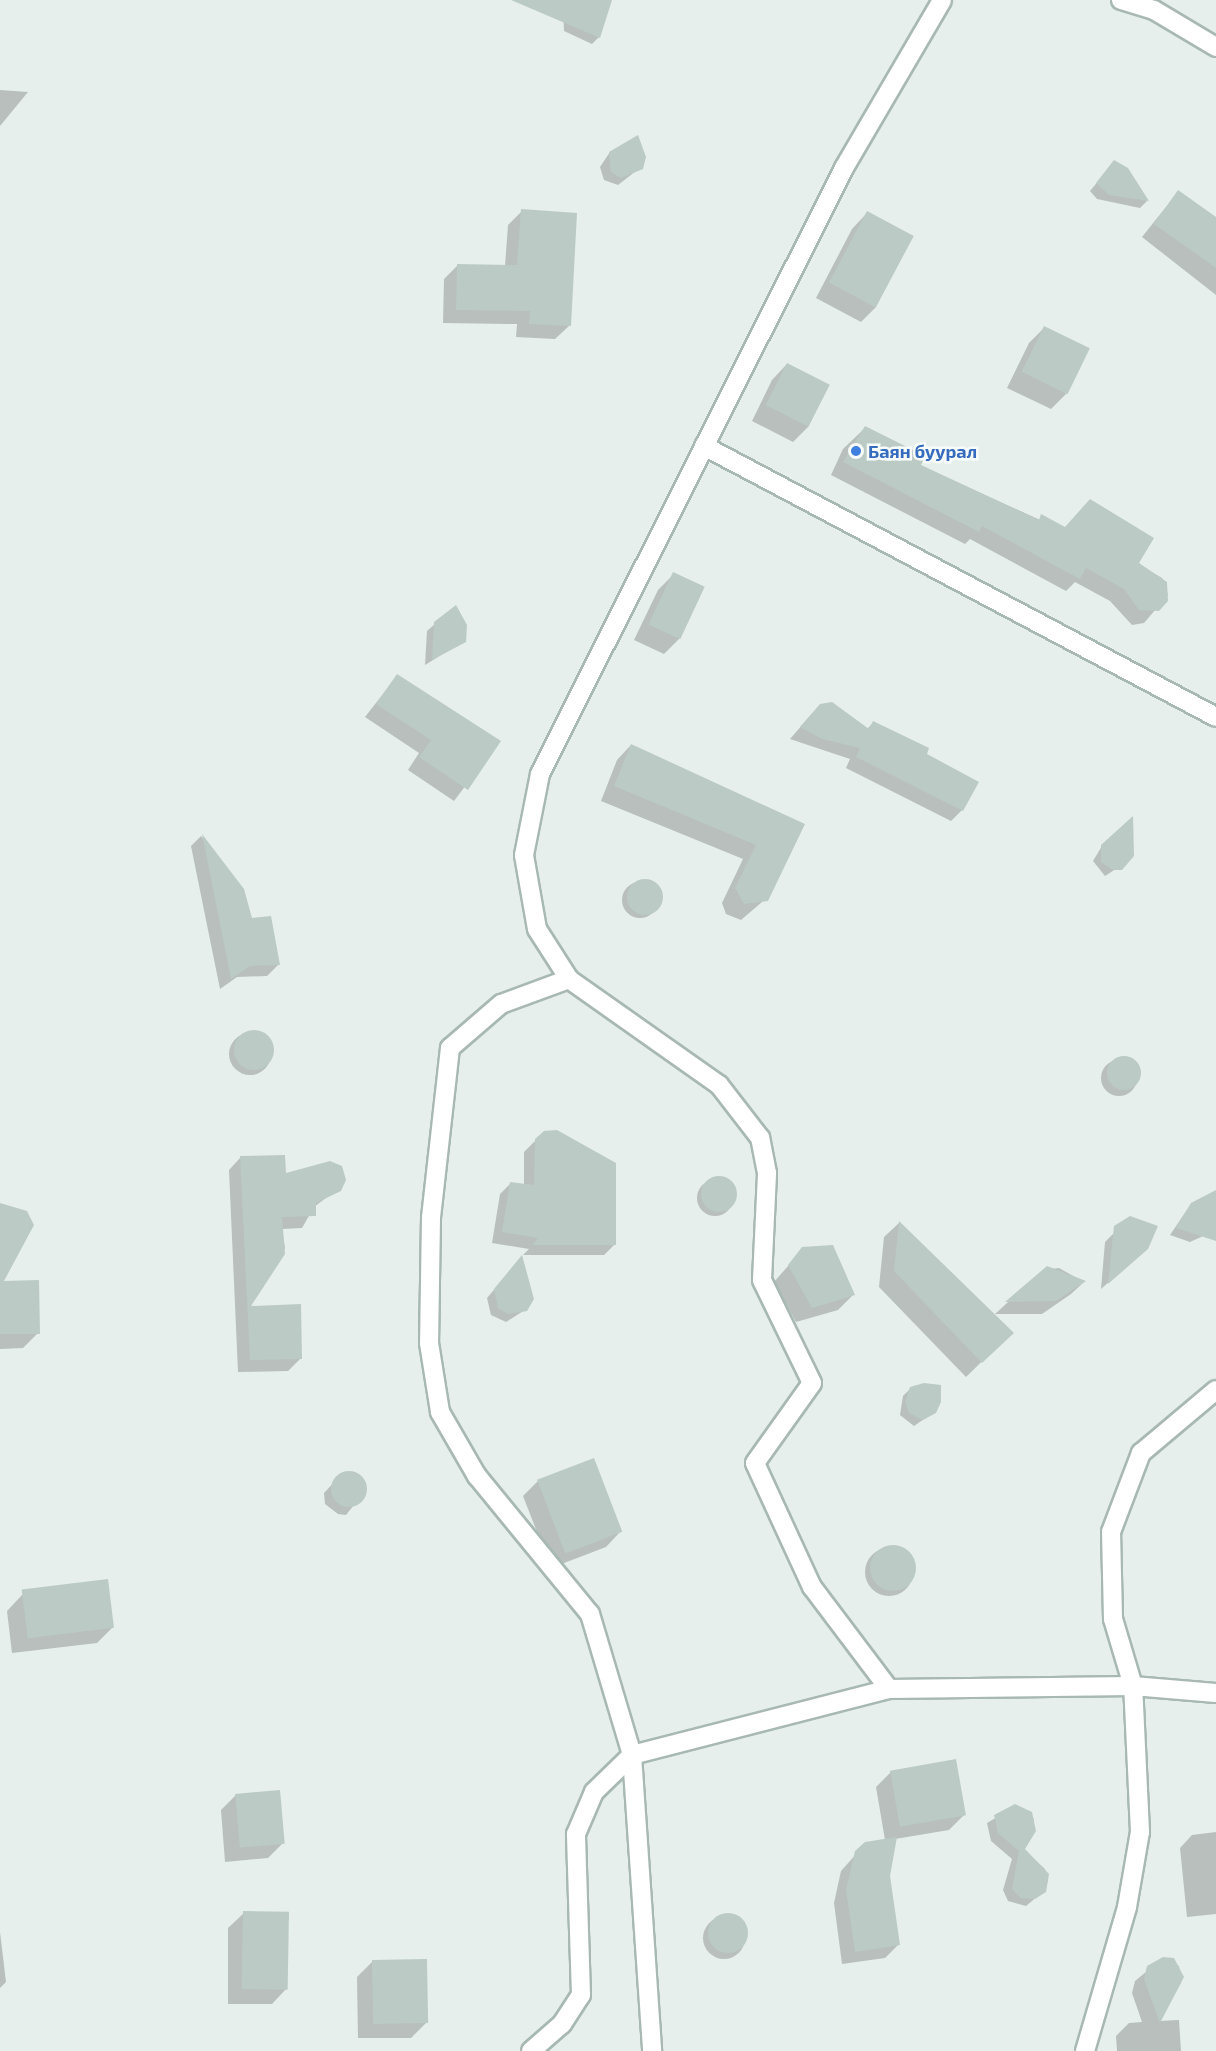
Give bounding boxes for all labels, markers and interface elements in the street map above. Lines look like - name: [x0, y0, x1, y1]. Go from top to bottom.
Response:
- place label: Баян буурал: [868, 440, 977, 462]
- marker: Баян буурал: [849, 444, 863, 458]

